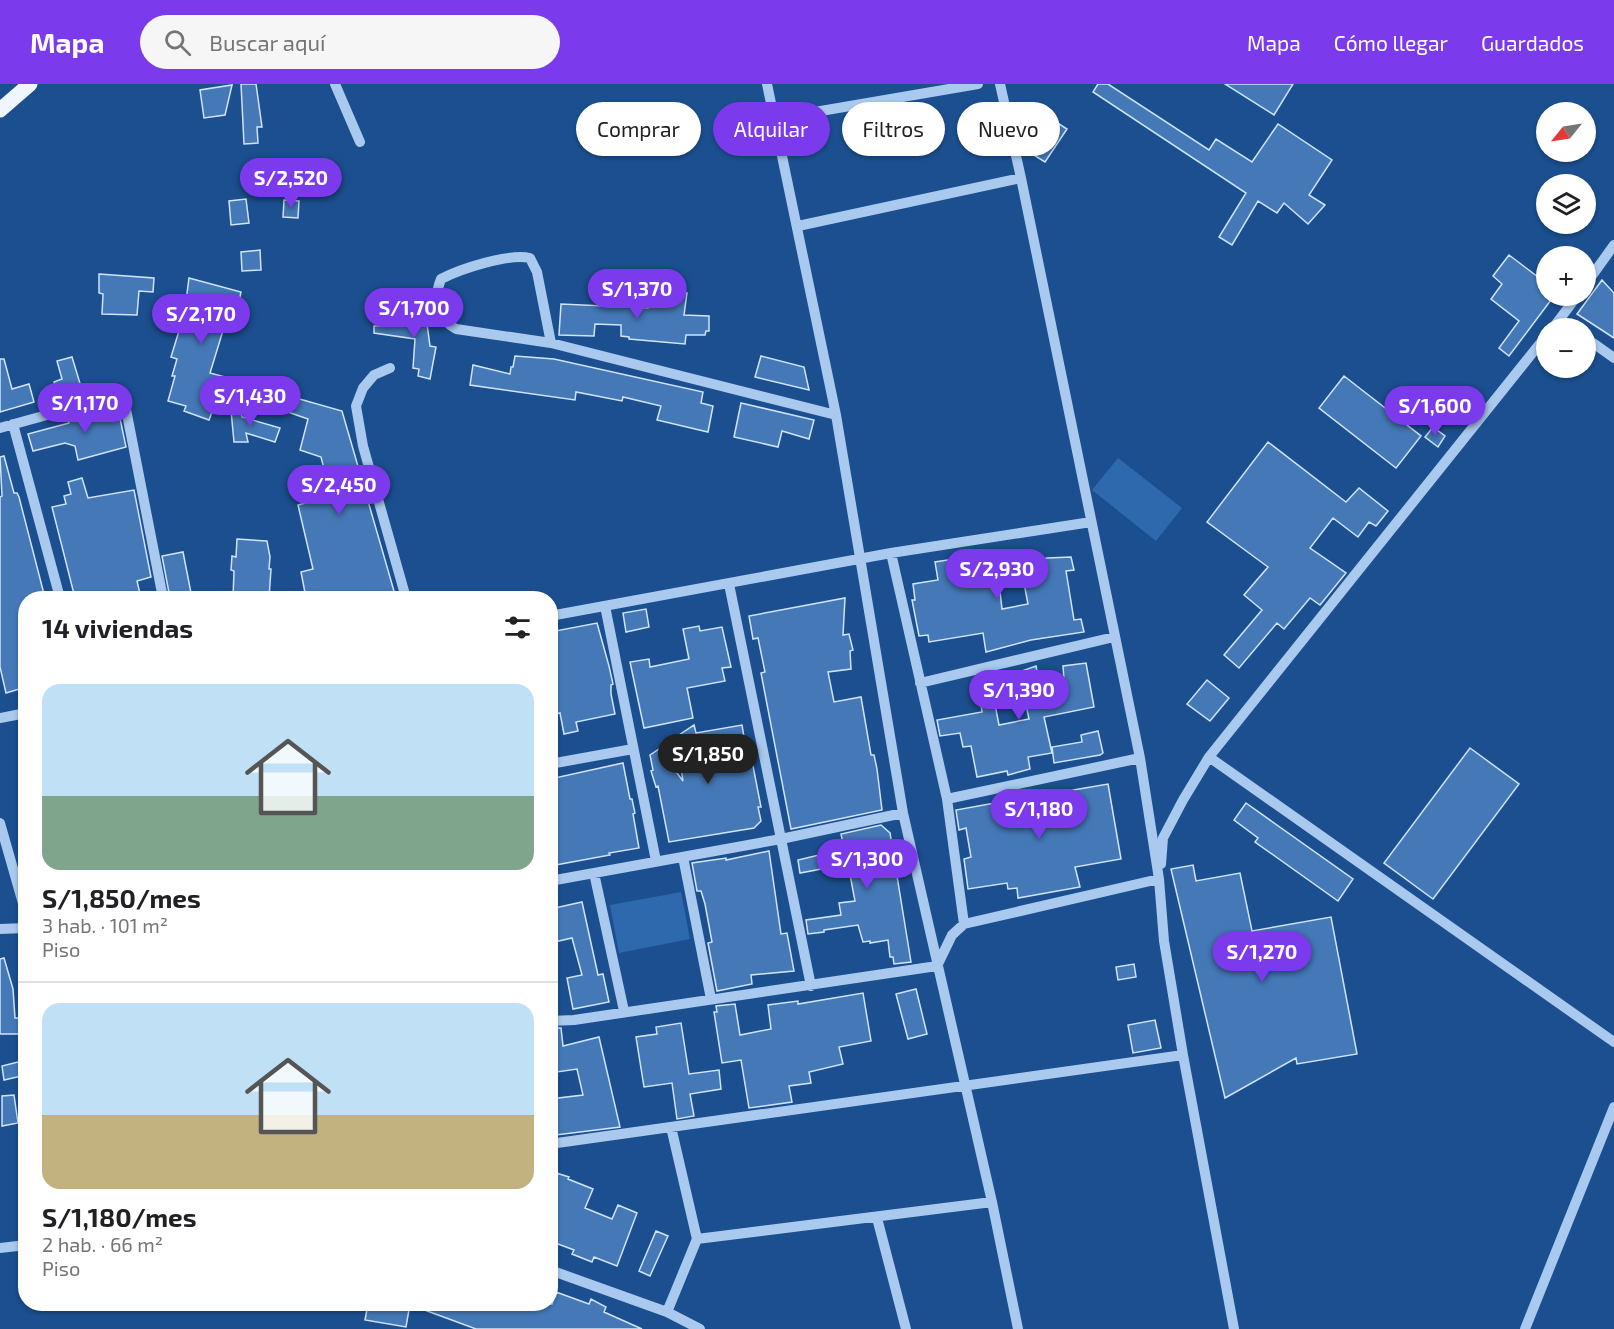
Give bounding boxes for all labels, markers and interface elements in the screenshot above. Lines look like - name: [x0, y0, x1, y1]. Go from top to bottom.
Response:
- search box: [140, 15, 560, 69]
- text: Mapa: [30, 25, 104, 59]
- icon: search: [161, 26, 194, 59]
- text: Buscar aquí: [209, 29, 325, 55]
- text: Mapa: [1247, 30, 1301, 55]
- text: Cómo llegar: [1334, 30, 1448, 55]
- text: Guardados: [1481, 30, 1584, 55]
- chip: Comprar: [576, 102, 701, 156]
- chip: Alquilar: [713, 102, 830, 156]
- chip: Filtros: [842, 102, 945, 156]
- chip: Nuevo: [957, 102, 1060, 156]
- north arrow: [1536, 102, 1596, 162]
- map controls: [1536, 102, 1596, 378]
- pin: S/2,520: [236, 158, 346, 209]
- text: S/2,520: [254, 165, 328, 189]
- button: layers: [1536, 174, 1596, 234]
- button: +: [1536, 246, 1596, 306]
- pin: S/1,370: [582, 269, 692, 320]
- text: S/1,370: [602, 276, 672, 300]
- pin: S/1,700: [359, 288, 469, 339]
- pin: S/2,170: [146, 294, 256, 345]
- text: S/1,700: [378, 295, 450, 319]
- text: S/2,170: [166, 301, 236, 325]
- button: −: [1536, 318, 1596, 378]
- pin: S/1,430: [195, 376, 305, 427]
- pin: S/1,170: [30, 383, 140, 434]
- text: S/1,430: [214, 383, 286, 407]
- pin: S/1,600: [1380, 386, 1490, 437]
- text: S/1,170: [51, 390, 119, 414]
- text: S/1,600: [1398, 393, 1472, 417]
- pin: S/2,450: [284, 465, 394, 516]
- text: S/2,450: [301, 472, 377, 496]
- pin: S/2,930: [942, 549, 1052, 600]
- text: S/2,930: [960, 556, 1034, 580]
- icon: filters: [501, 611, 534, 644]
- text: 14 viviendas: [42, 612, 193, 643]
- pin: S/1,390: [964, 670, 1074, 721]
- text: S/1,390: [983, 677, 1055, 701]
- icon: home: [234, 723, 342, 831]
- pin: S/1,850: [653, 734, 763, 785]
- text: S/1,850: [672, 741, 744, 765]
- pin: S/1,180: [984, 789, 1094, 840]
- text: S/1,180: [1005, 796, 1073, 820]
- pin: S/1,300: [812, 839, 922, 890]
- text: S/1,300: [831, 846, 903, 870]
- text: S/1,850/mes: [42, 882, 201, 913]
- text: 3 hab. · 101 m²: [42, 913, 168, 937]
- pin: S/1,270: [1207, 932, 1317, 983]
- text: Piso: [42, 937, 80, 961]
- text: S/1,270: [1227, 939, 1297, 963]
- icon: home: [234, 1042, 342, 1150]
- text: S/1,180/mes: [42, 1201, 197, 1232]
- text: 2 hab. · 66 m²: [42, 1232, 163, 1256]
- text: Piso: [42, 1256, 80, 1280]

